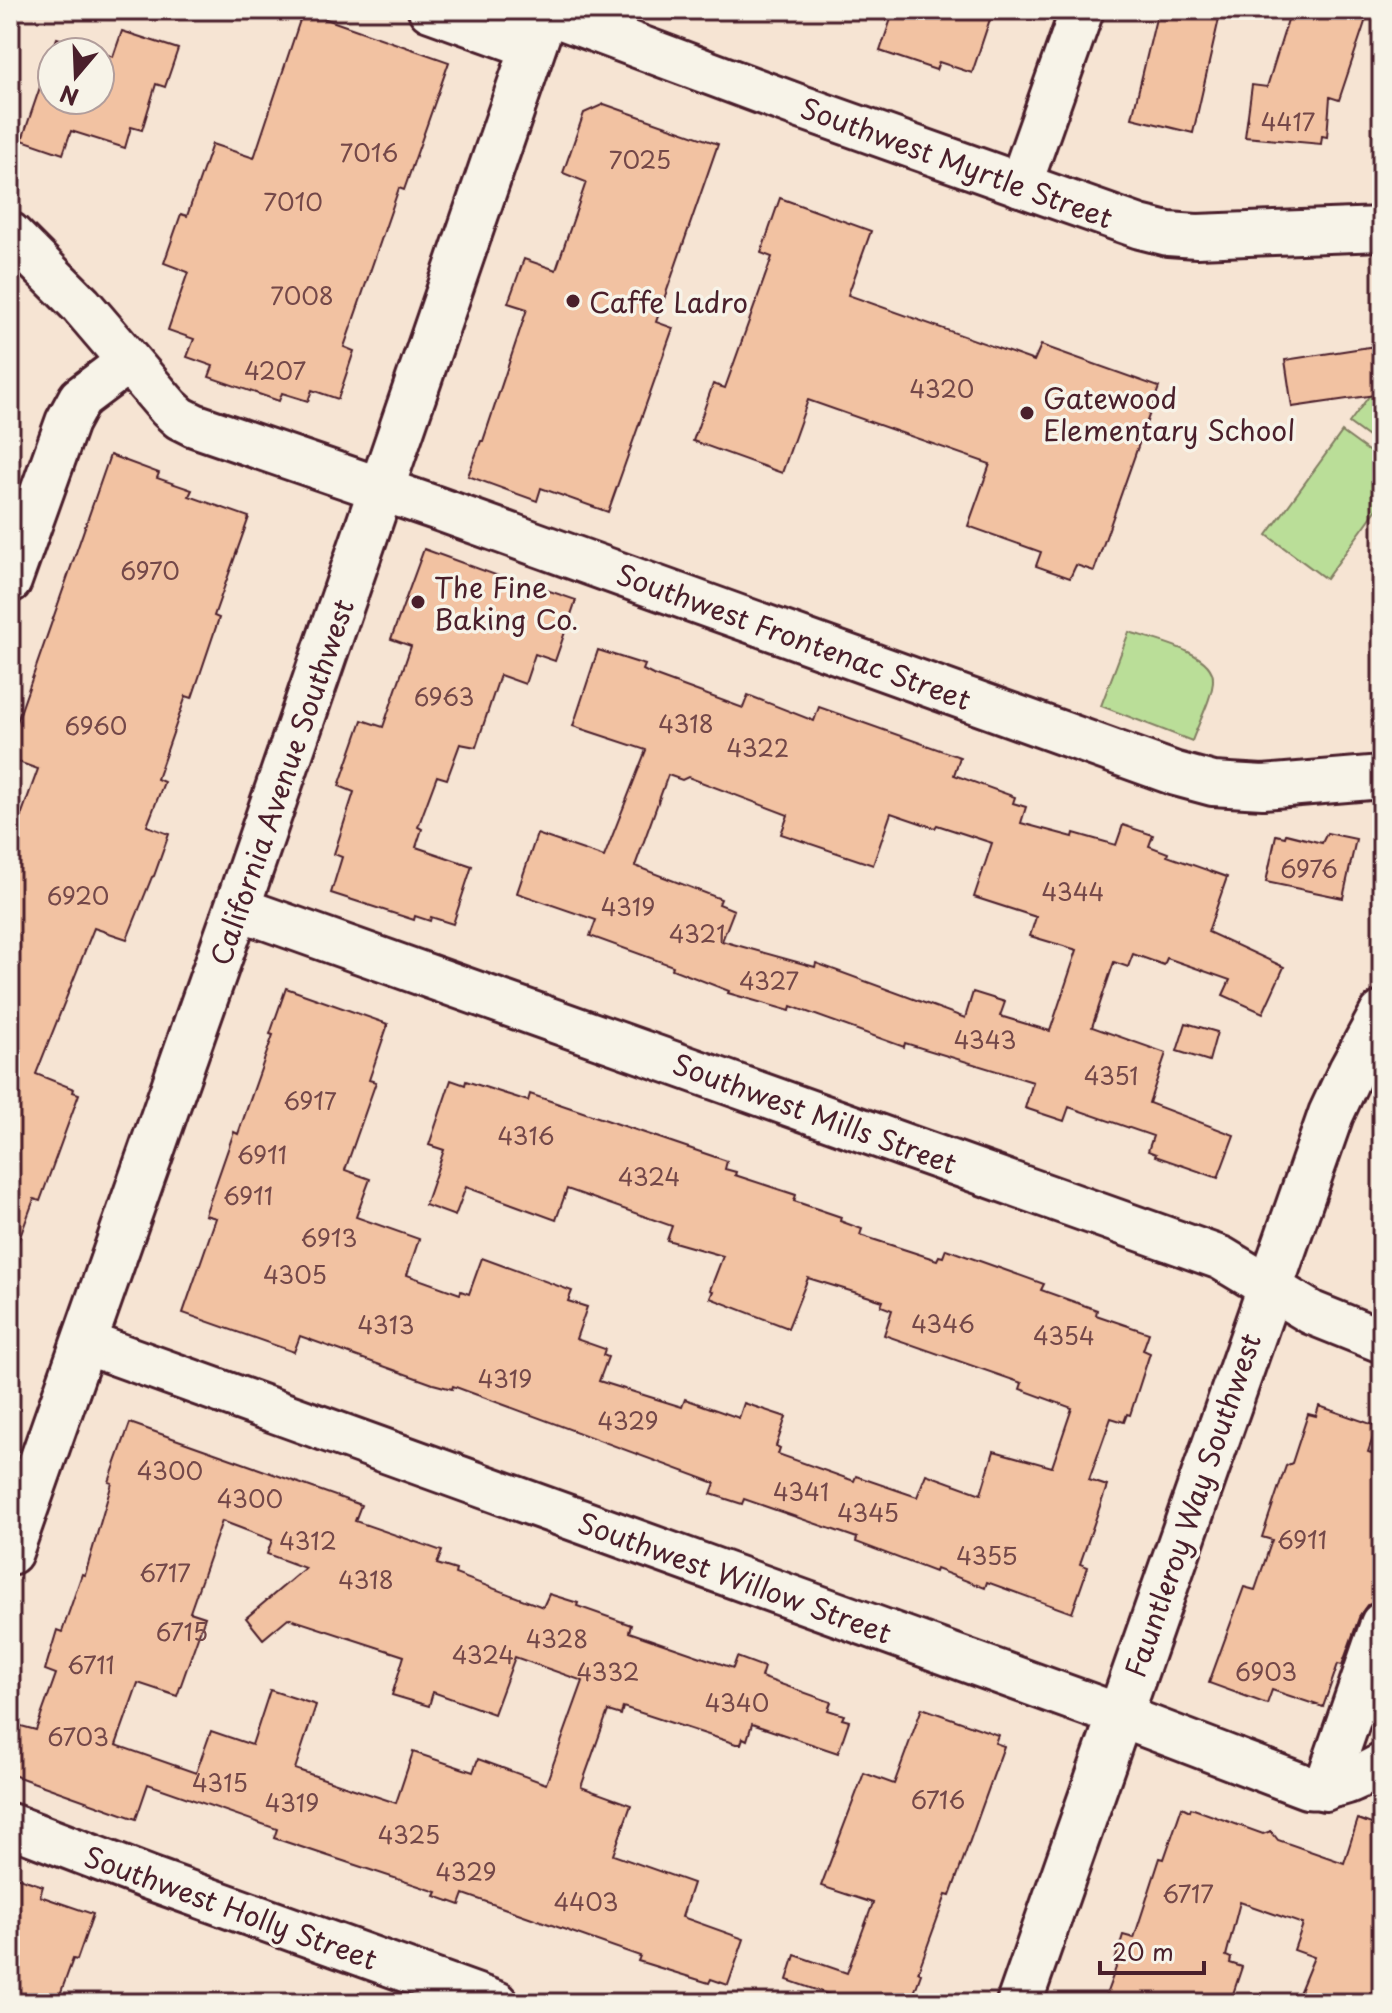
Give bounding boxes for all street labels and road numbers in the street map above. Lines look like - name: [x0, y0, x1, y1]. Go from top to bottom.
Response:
- street label: Southwest Myrtle Street: [795, 85, 1119, 239]
- street label: Southwest Frontenac Street: [611, 552, 977, 720]
- street label: California Avenue Southwest: [198, 593, 364, 971]
- street label: Southwest Mills Street: [667, 1042, 963, 1184]
- street label: Fauntleroy Way Southwest: [1113, 1327, 1271, 1683]
- street label: Southwest Willow Street: [572, 1500, 898, 1654]
- street label: Southwest Holly Street: [79, 1834, 383, 1980]

